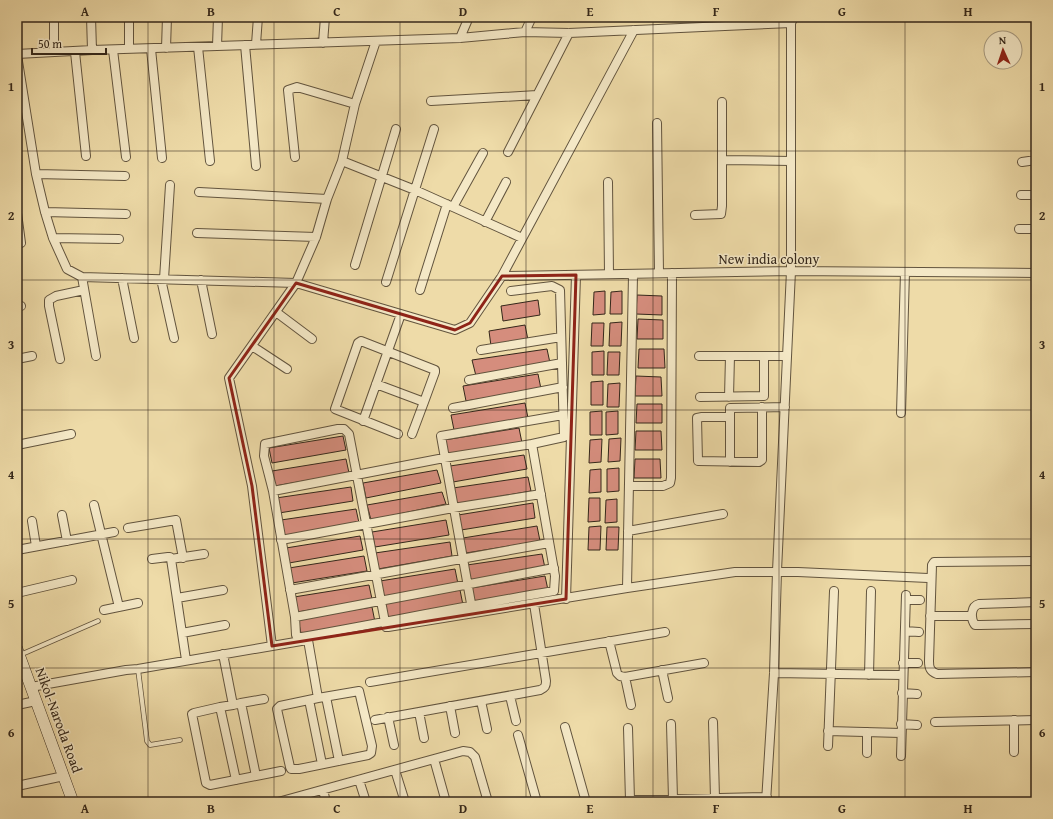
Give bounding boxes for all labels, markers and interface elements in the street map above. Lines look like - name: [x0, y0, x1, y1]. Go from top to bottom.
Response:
- text: A: [81, 2, 90, 21]
- text: B: [207, 2, 215, 21]
- text: C: [333, 2, 341, 21]
- text: D: [459, 2, 467, 21]
- text: E: [587, 2, 594, 21]
- text: F: [713, 2, 720, 21]
- text: G: [838, 2, 846, 21]
- text: H: [963, 2, 973, 21]
- scale bar: [32, 30, 106, 56]
- north arrow: [983, 30, 1023, 70]
- text: N: [998, 32, 1007, 48]
- text: 50 m: [38, 35, 62, 52]
- text: 1: [8, 77, 14, 96]
- text: 1: [1039, 77, 1045, 96]
- text: 2: [8, 206, 15, 225]
- text: 2: [1039, 206, 1046, 225]
- street label: New india colony: [719, 249, 819, 269]
- text: 3: [8, 335, 14, 354]
- text: 3: [1039, 335, 1045, 354]
- text: 4: [8, 465, 15, 484]
- text: 4: [1039, 465, 1046, 484]
- text: 5: [8, 594, 15, 613]
- text: 5: [1039, 594, 1046, 613]
- street label: Nikol-Naroda Road: [31, 665, 88, 776]
- text: 6: [8, 723, 15, 742]
- text: 6: [1039, 723, 1046, 742]
- text: A: [81, 799, 90, 818]
- text: B: [207, 799, 215, 818]
- text: C: [333, 799, 341, 818]
- text: D: [459, 799, 467, 818]
- text: E: [587, 799, 594, 818]
- text: F: [713, 799, 720, 818]
- text: G: [838, 799, 846, 818]
- text: H: [963, 799, 973, 818]

